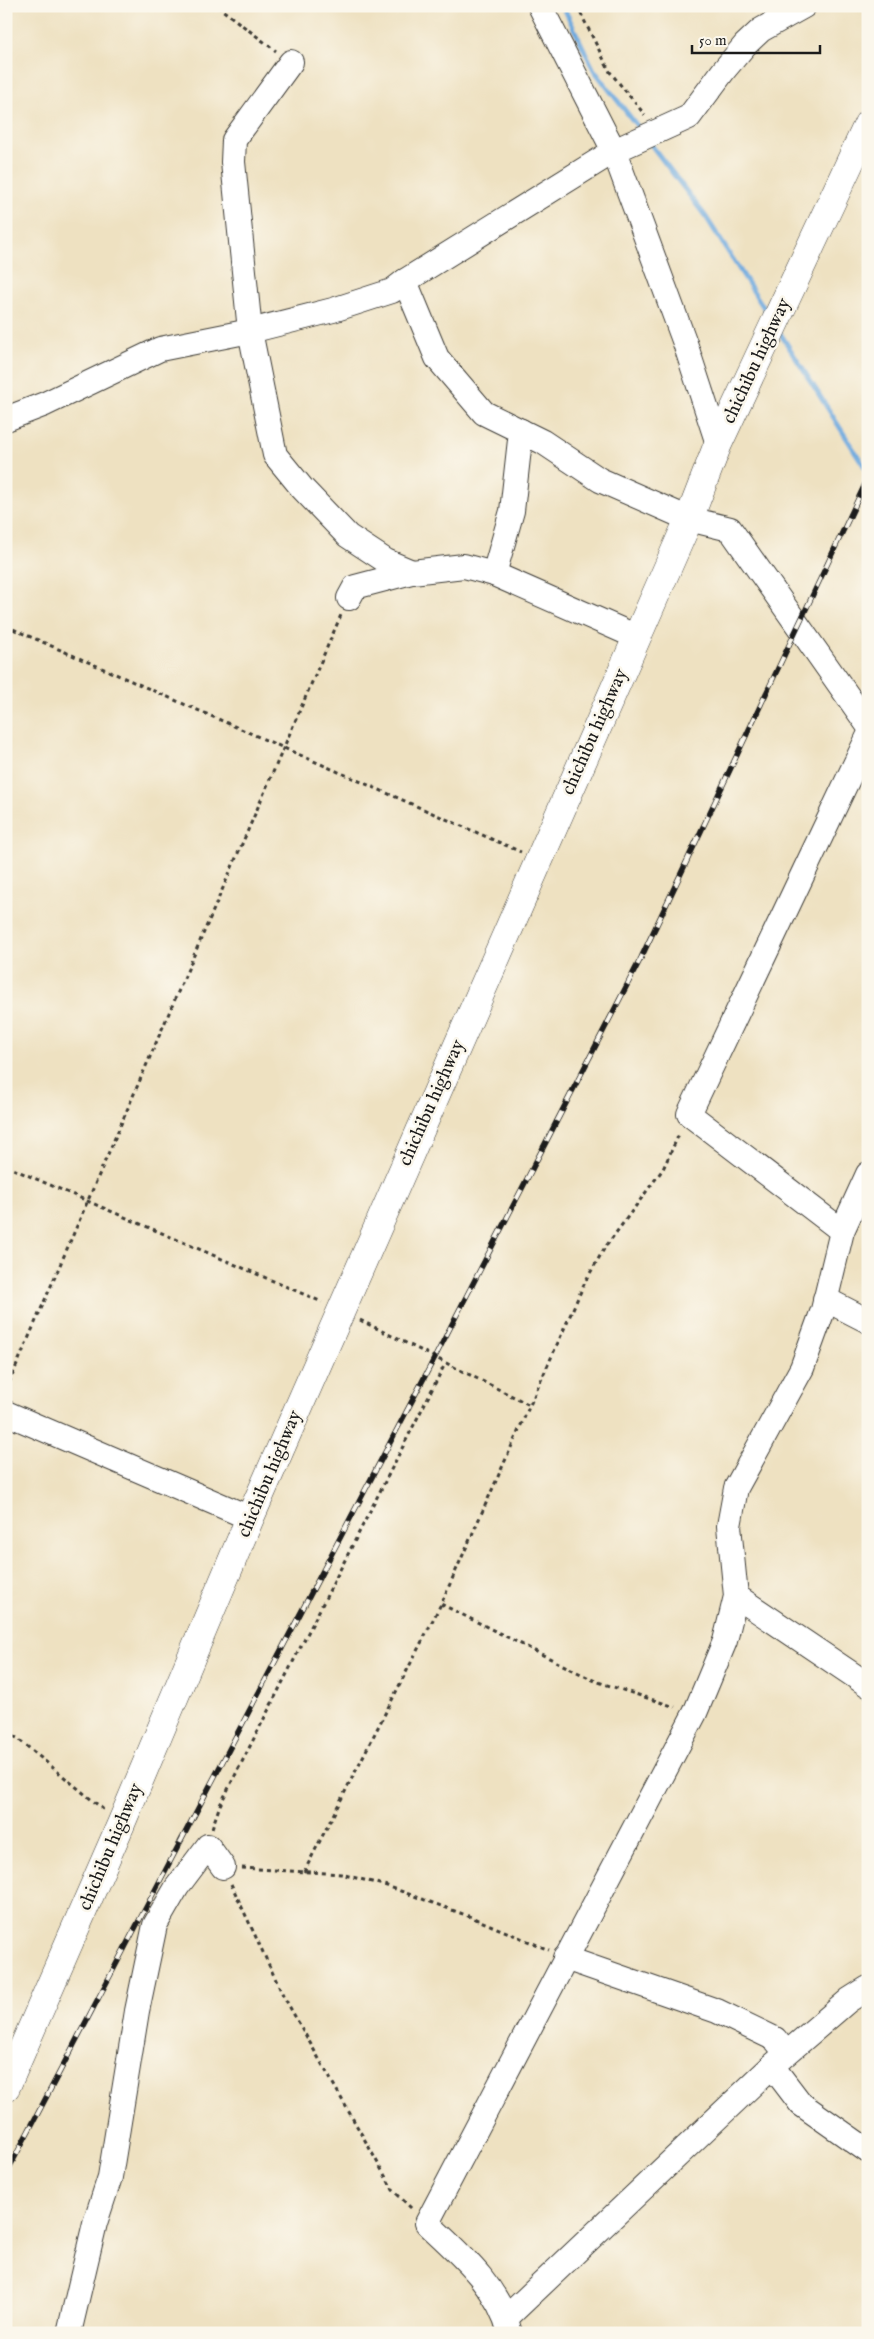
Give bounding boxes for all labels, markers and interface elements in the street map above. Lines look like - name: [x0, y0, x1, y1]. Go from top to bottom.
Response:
- scale bar: [692, 22, 819, 54]
- text: 50 m: [699, 31, 727, 50]
- street label: chichibu highway: [717, 294, 797, 428]
- street label: chichibu highway: [556, 665, 634, 799]
- street label: chichibu highway: [393, 1036, 471, 1170]
- street label: chichibu highway: [232, 1406, 308, 1541]
- street label: chichibu highway: [73, 1779, 149, 1914]

